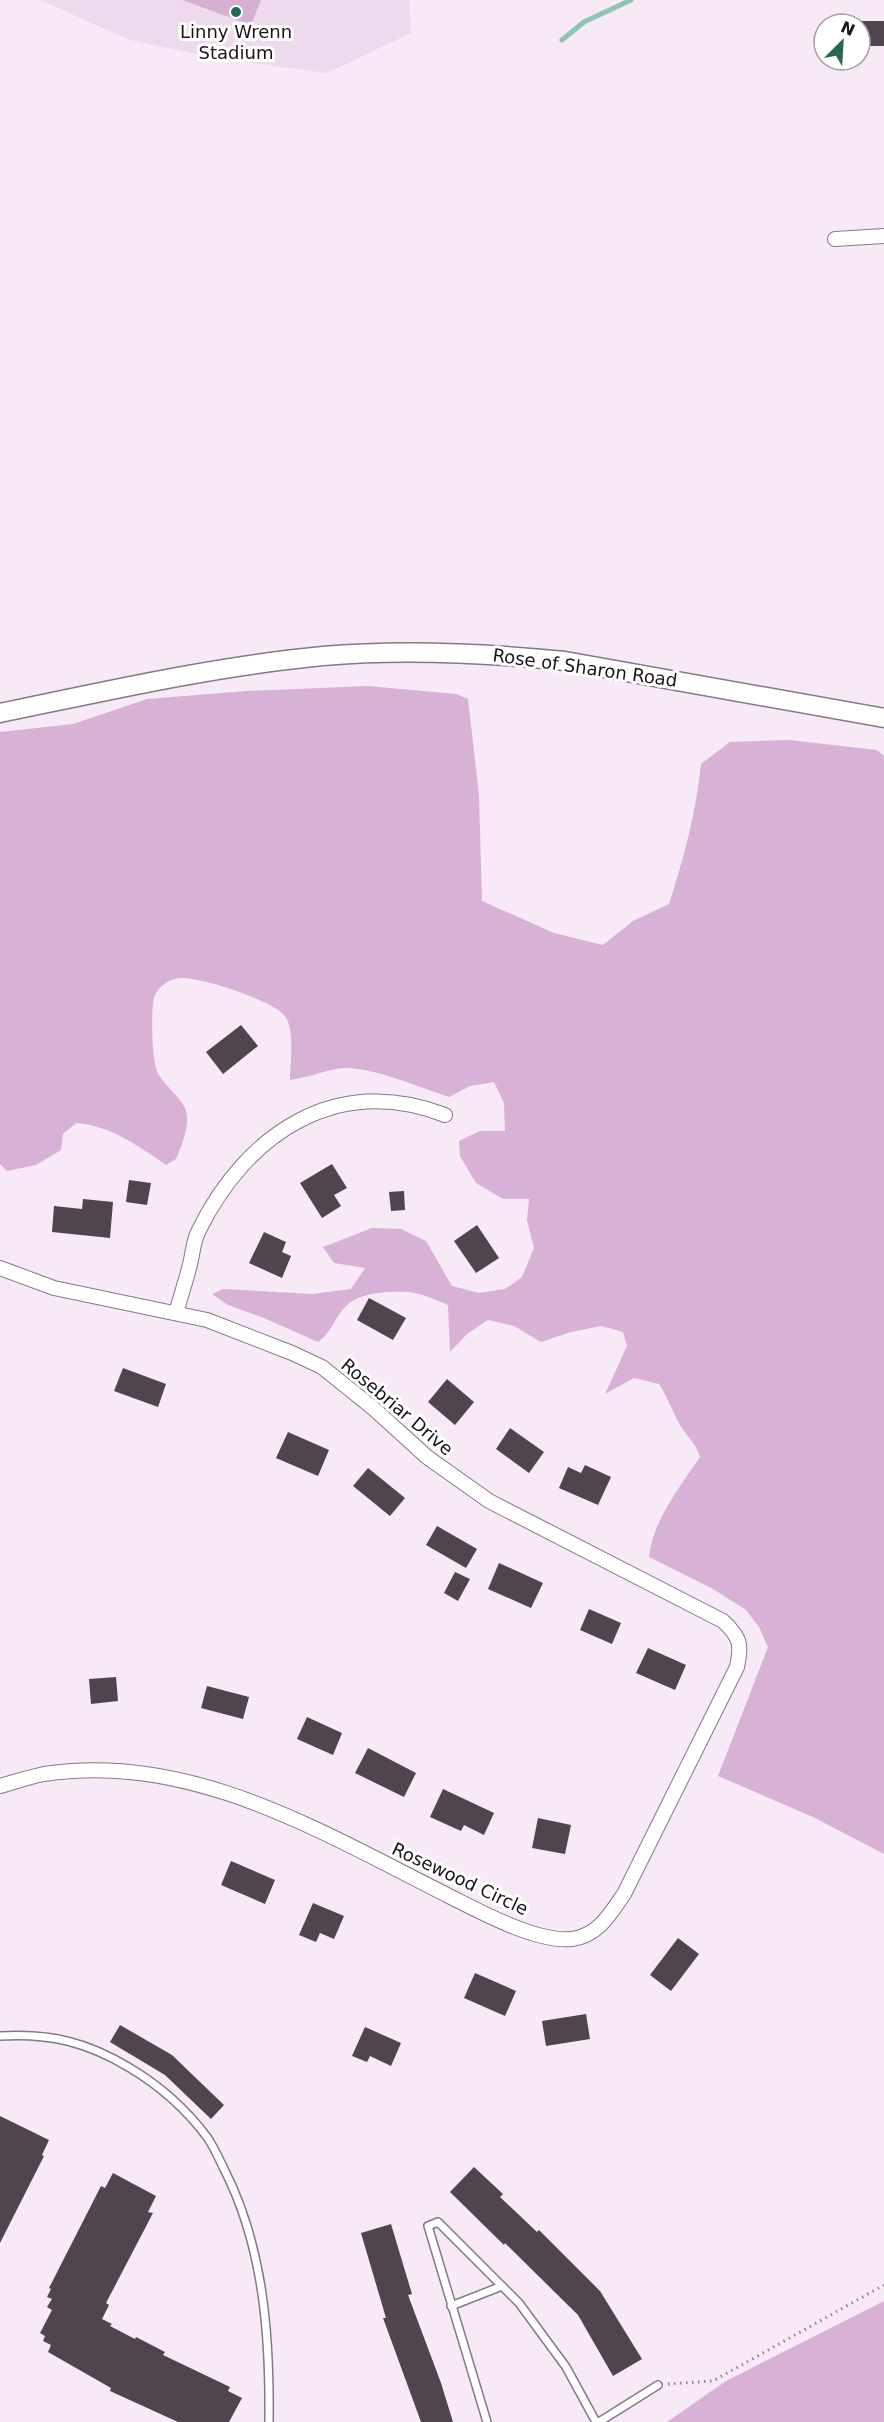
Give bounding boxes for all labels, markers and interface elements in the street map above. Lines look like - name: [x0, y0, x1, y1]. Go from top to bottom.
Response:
- marker: Linny Wrenn Stadium: [229, 5, 243, 19]
- north arrow: [812, 12, 872, 72]
- text: N: [838, 17, 858, 40]
- place label: Linny Wrenn Stadium: [180, 21, 292, 63]
- street label: Rose of Sharon Road: [491, 644, 679, 691]
- street label: Rosebriar Drive: [337, 1354, 457, 1459]
- street label: Rosewood Circle: [389, 1838, 532, 1919]

